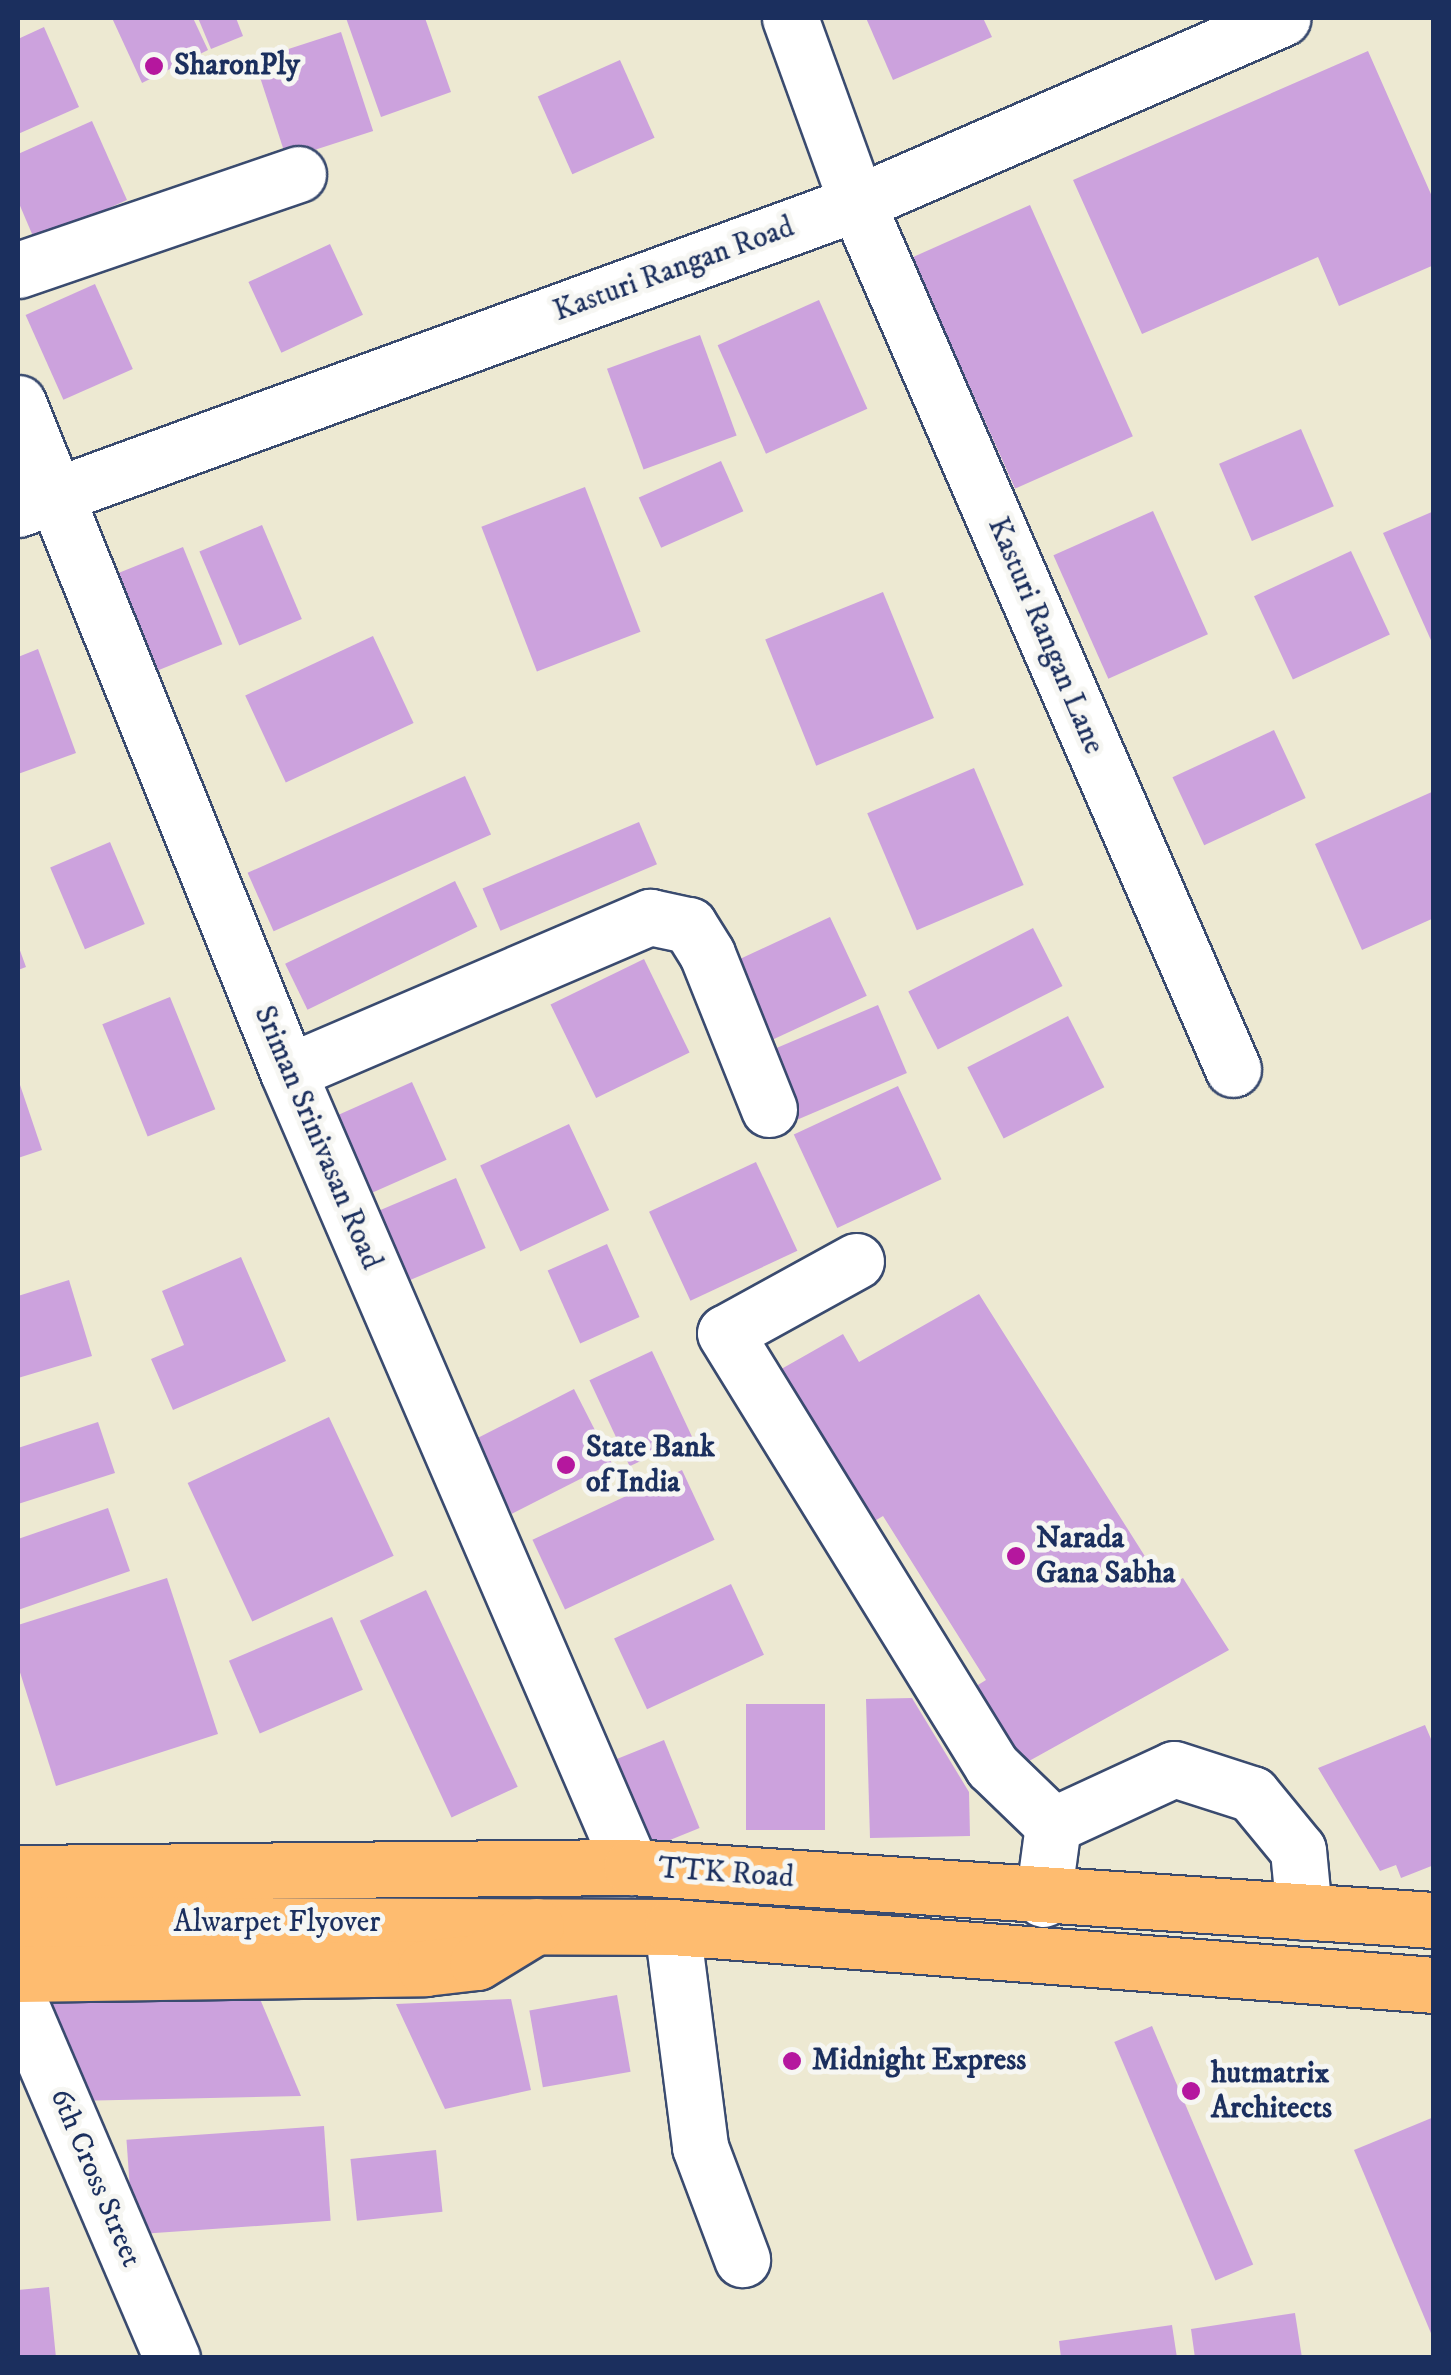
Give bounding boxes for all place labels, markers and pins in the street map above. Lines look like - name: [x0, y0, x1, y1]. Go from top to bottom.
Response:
- place label: SharonPly: [174, 48, 300, 84]
- marker: SharonPly: [143, 55, 165, 77]
- place label: State Bank of India: [586, 1430, 715, 1500]
- marker: State Bank of India: [555, 1454, 577, 1476]
- place label: Narada Gana Sabha: [1036, 1521, 1175, 1592]
- marker: Narada Gana Sabha: [1005, 1545, 1027, 1567]
- place label: Midnight Express: [812, 2043, 1026, 2079]
- marker: Midnight Express: [781, 2050, 803, 2072]
- place label: hutmatrix Architects: [1211, 2056, 1332, 2126]
- marker: hutmatrix Architects: [1180, 2080, 1202, 2102]

